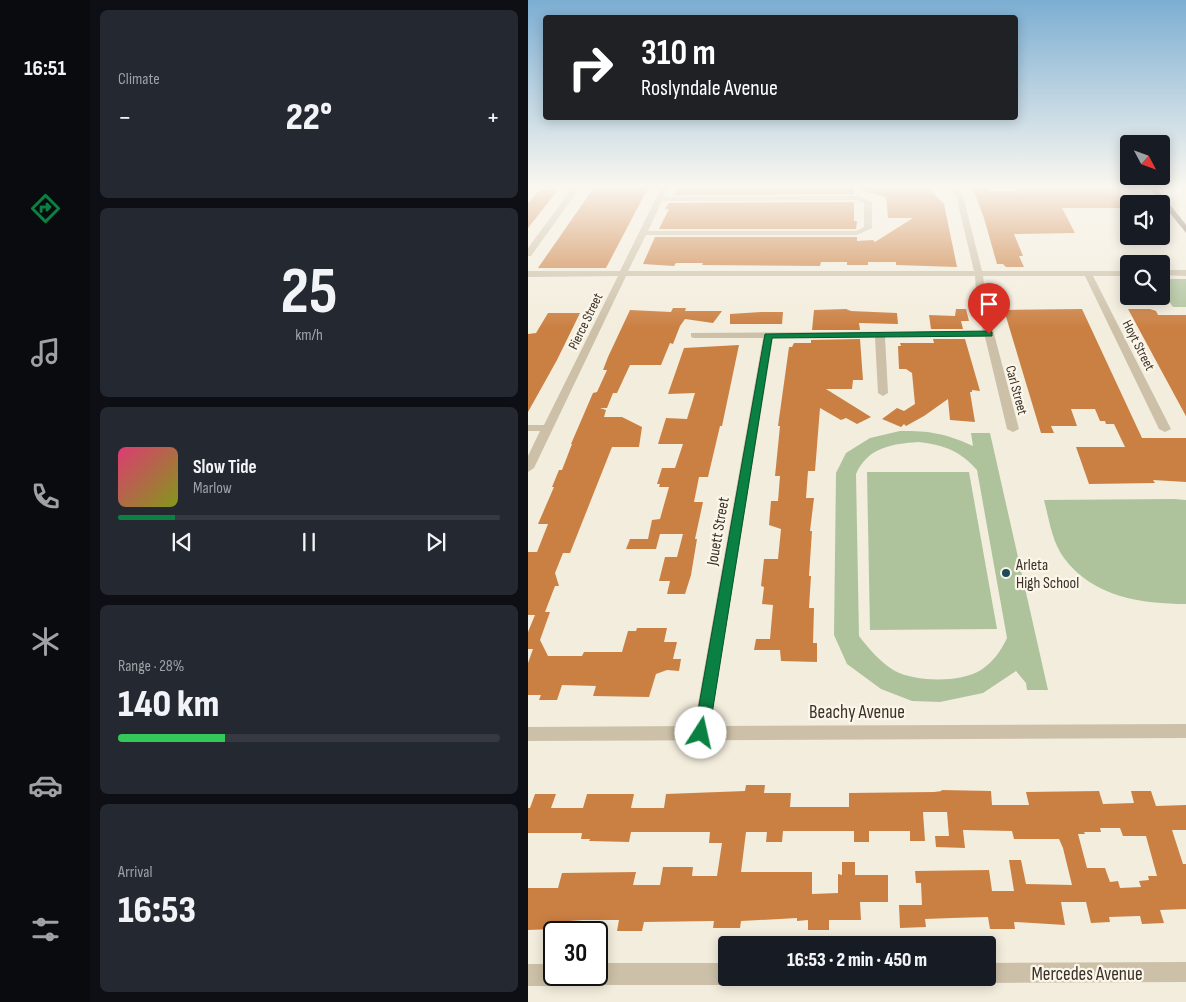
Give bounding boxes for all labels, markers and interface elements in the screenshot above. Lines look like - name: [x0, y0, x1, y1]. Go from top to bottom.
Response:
- text: 310 m: [641, 32, 716, 75]
- icon: right: [558, 35, 623, 100]
- text: 16:51: [24, 55, 66, 82]
- text: Climate: [118, 70, 160, 89]
- text: Roslyndale Avenue: [641, 75, 778, 102]
- text: 22°: [286, 95, 332, 140]
- text: −: [118, 101, 132, 134]
- text: +: [486, 101, 500, 134]
- north arrow: [1120, 135, 1170, 185]
- map controls: [1120, 135, 1170, 305]
- icon: directions: [28, 191, 63, 226]
- button: sound: [1120, 195, 1170, 245]
- text: 25: [280, 254, 338, 332]
- button: search: [1120, 255, 1170, 305]
- pin: [968, 283, 1010, 334]
- street label: Pierce Street: [564, 290, 606, 352]
- icon: arrive: [975, 290, 1003, 318]
- street label: Hoyt Street: [1119, 317, 1158, 373]
- text: km/h: [295, 326, 323, 345]
- icon: music: [28, 335, 63, 370]
- street label: Carl Street: [1002, 364, 1031, 417]
- text: Slow Tide: [193, 456, 257, 479]
- icon: phone: [28, 479, 63, 514]
- text: Marlow: [193, 479, 232, 498]
- street label: Jouett Street: [703, 496, 734, 568]
- icon: previous: [168, 528, 196, 556]
- icon: pause: [295, 528, 323, 556]
- icon: next: [422, 528, 450, 556]
- place label: Arleta High School: [1015, 556, 1079, 593]
- marker: Arleta High School: [1000, 567, 1012, 579]
- icon: climate: [28, 624, 63, 659]
- text: Range · 28%: [118, 657, 184, 676]
- text: 140 km: [118, 682, 219, 727]
- street label: Beachy Avenue: [809, 701, 905, 724]
- position arrow: [674, 706, 726, 758]
- icon: car: [28, 768, 63, 803]
- text: Arrival: [118, 863, 152, 882]
- text: 16:53: [118, 888, 196, 933]
- icon: filters: [28, 912, 63, 947]
- speed limit sign: 30: [543, 921, 608, 986]
- text: 16:53 · 2 min · 450 m: [787, 949, 927, 972]
- street label: Mercedes Avenue: [1031, 963, 1143, 986]

